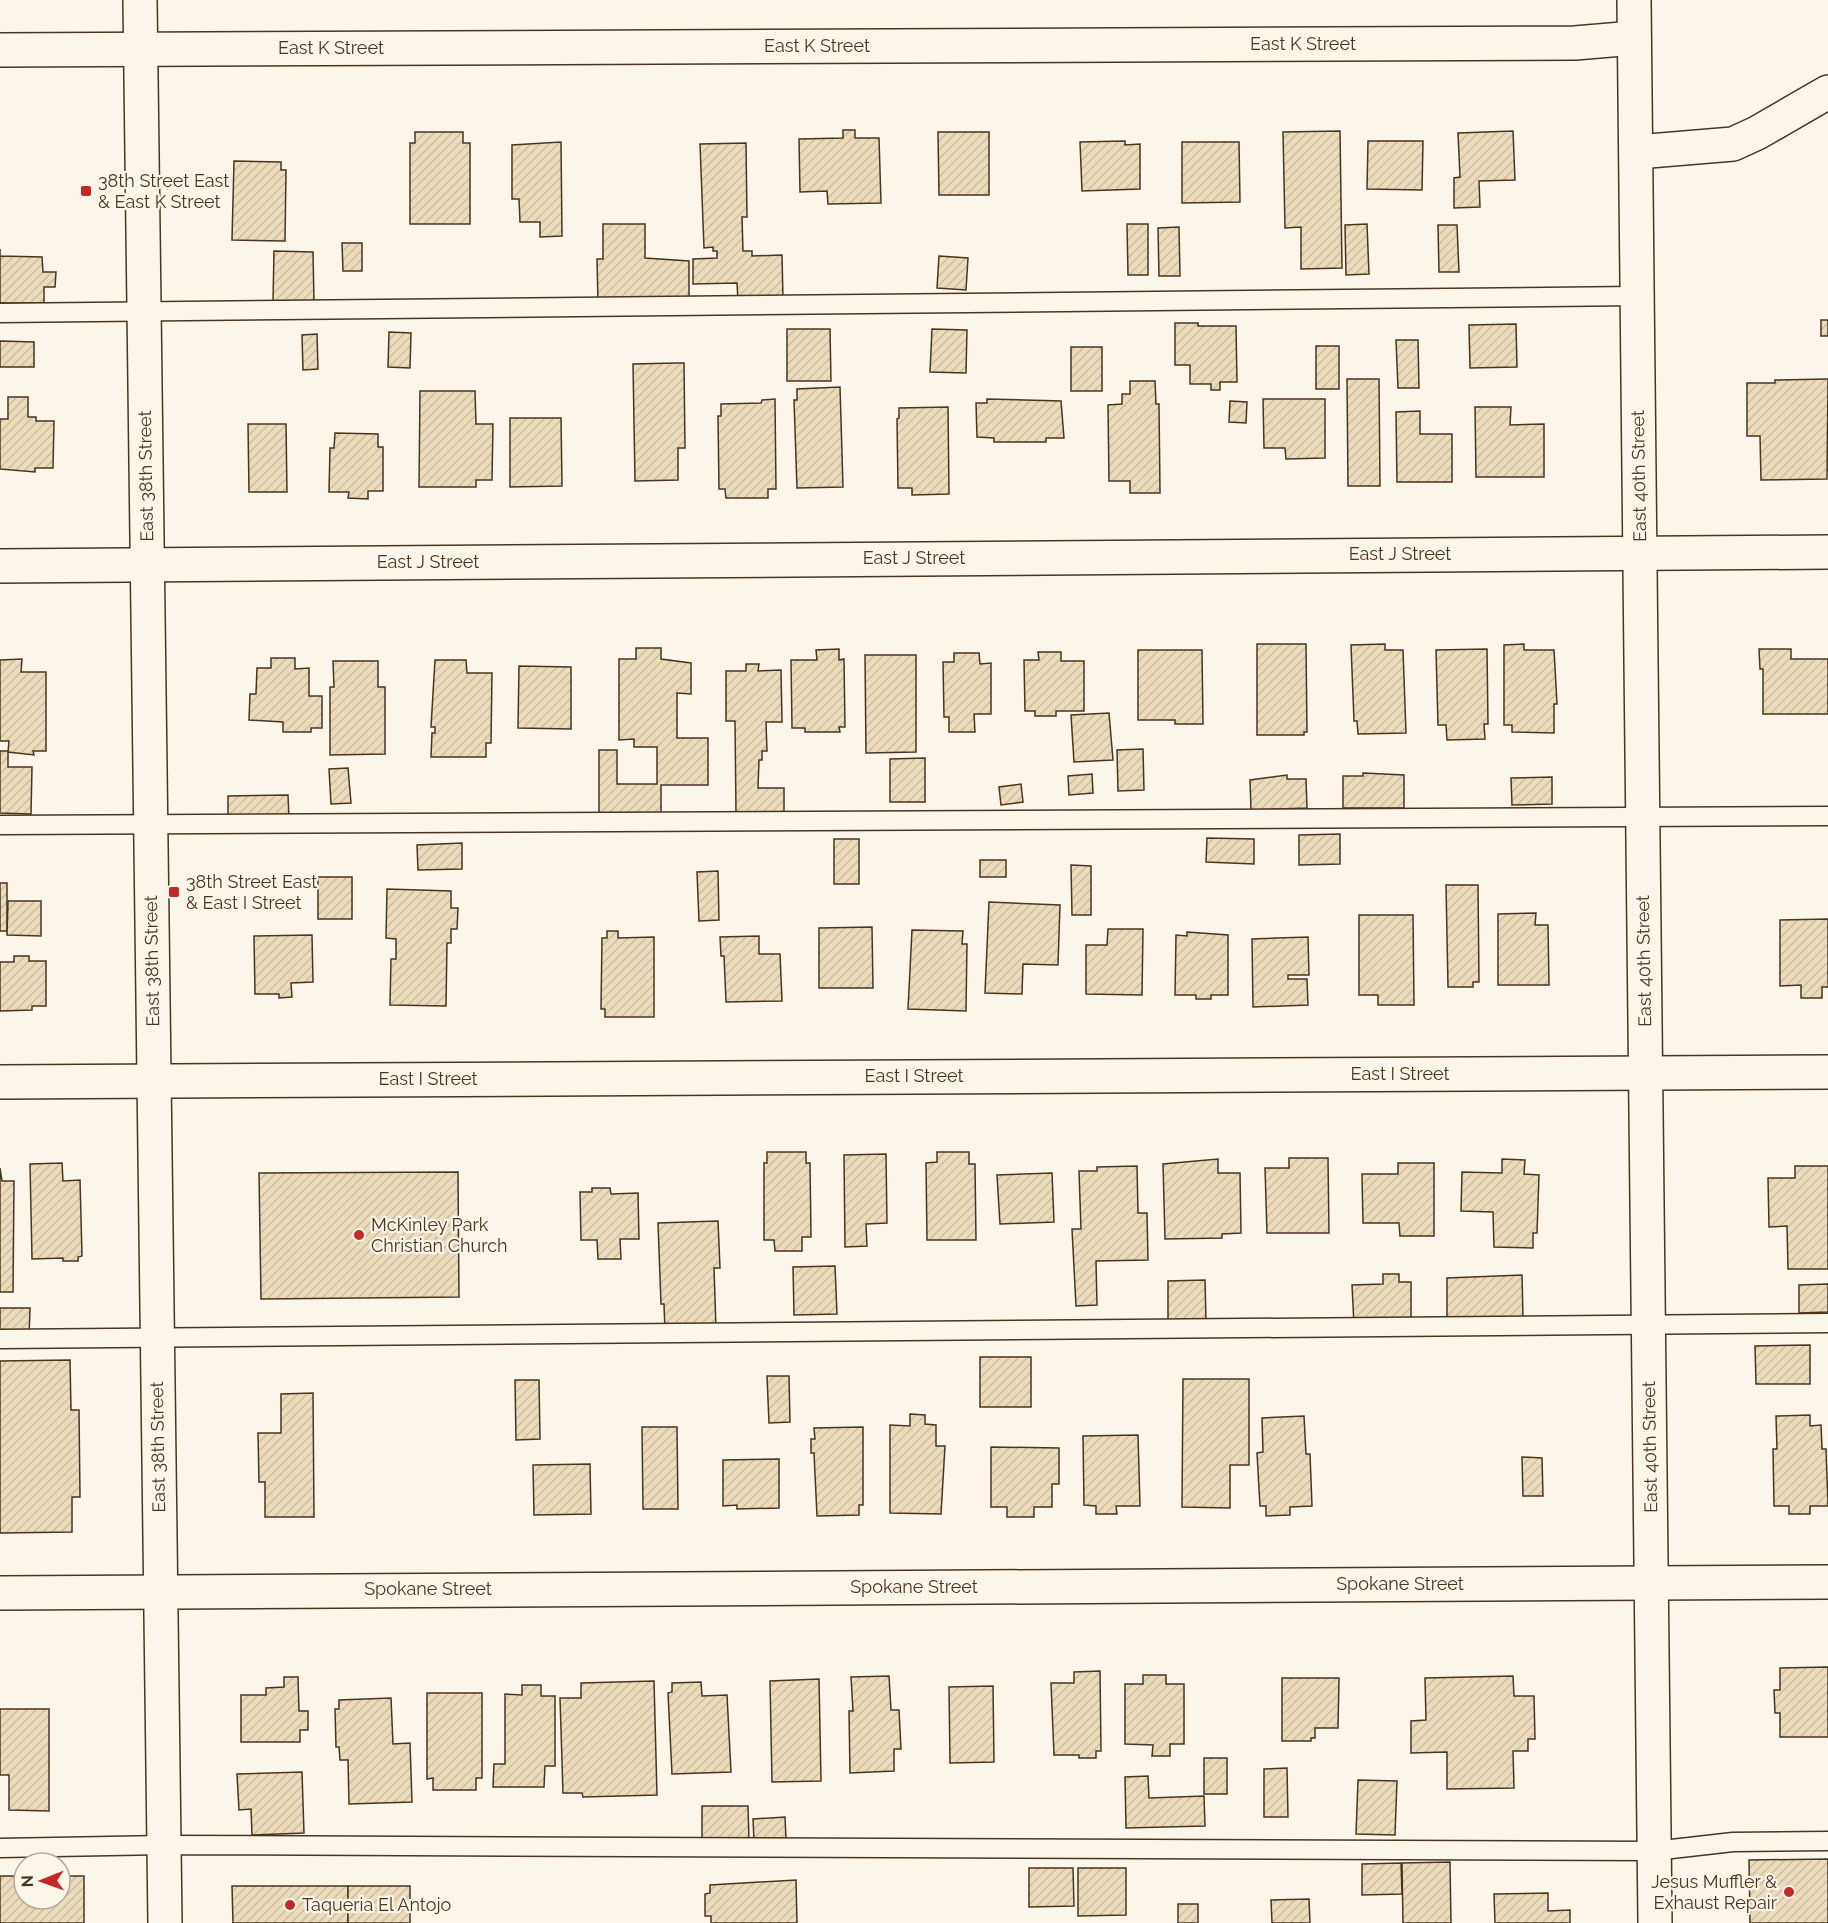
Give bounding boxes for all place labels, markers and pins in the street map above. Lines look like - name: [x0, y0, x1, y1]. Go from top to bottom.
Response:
- place label: 38th Street East & East K Street: [98, 170, 229, 212]
- marker: 38th Street East & East K Street: [79, 184, 93, 198]
- place label: 38th Street East & East I Street: [186, 871, 317, 913]
- marker: 38th Street East & East I Street: [167, 885, 181, 899]
- place label: McKinley Park Christian Church: [371, 1214, 508, 1256]
- marker: McKinley Park Christian Church: [352, 1228, 366, 1242]
- place label: Jesus Muffler & Exhaust Repair: [1651, 1871, 1778, 1913]
- marker: Jesus Muffler & Exhaust Repair: [1782, 1885, 1796, 1899]
- place label: Taqueria El Antojo: [302, 1894, 451, 1915]
- marker: Taqueria El Antojo: [283, 1898, 297, 1912]

